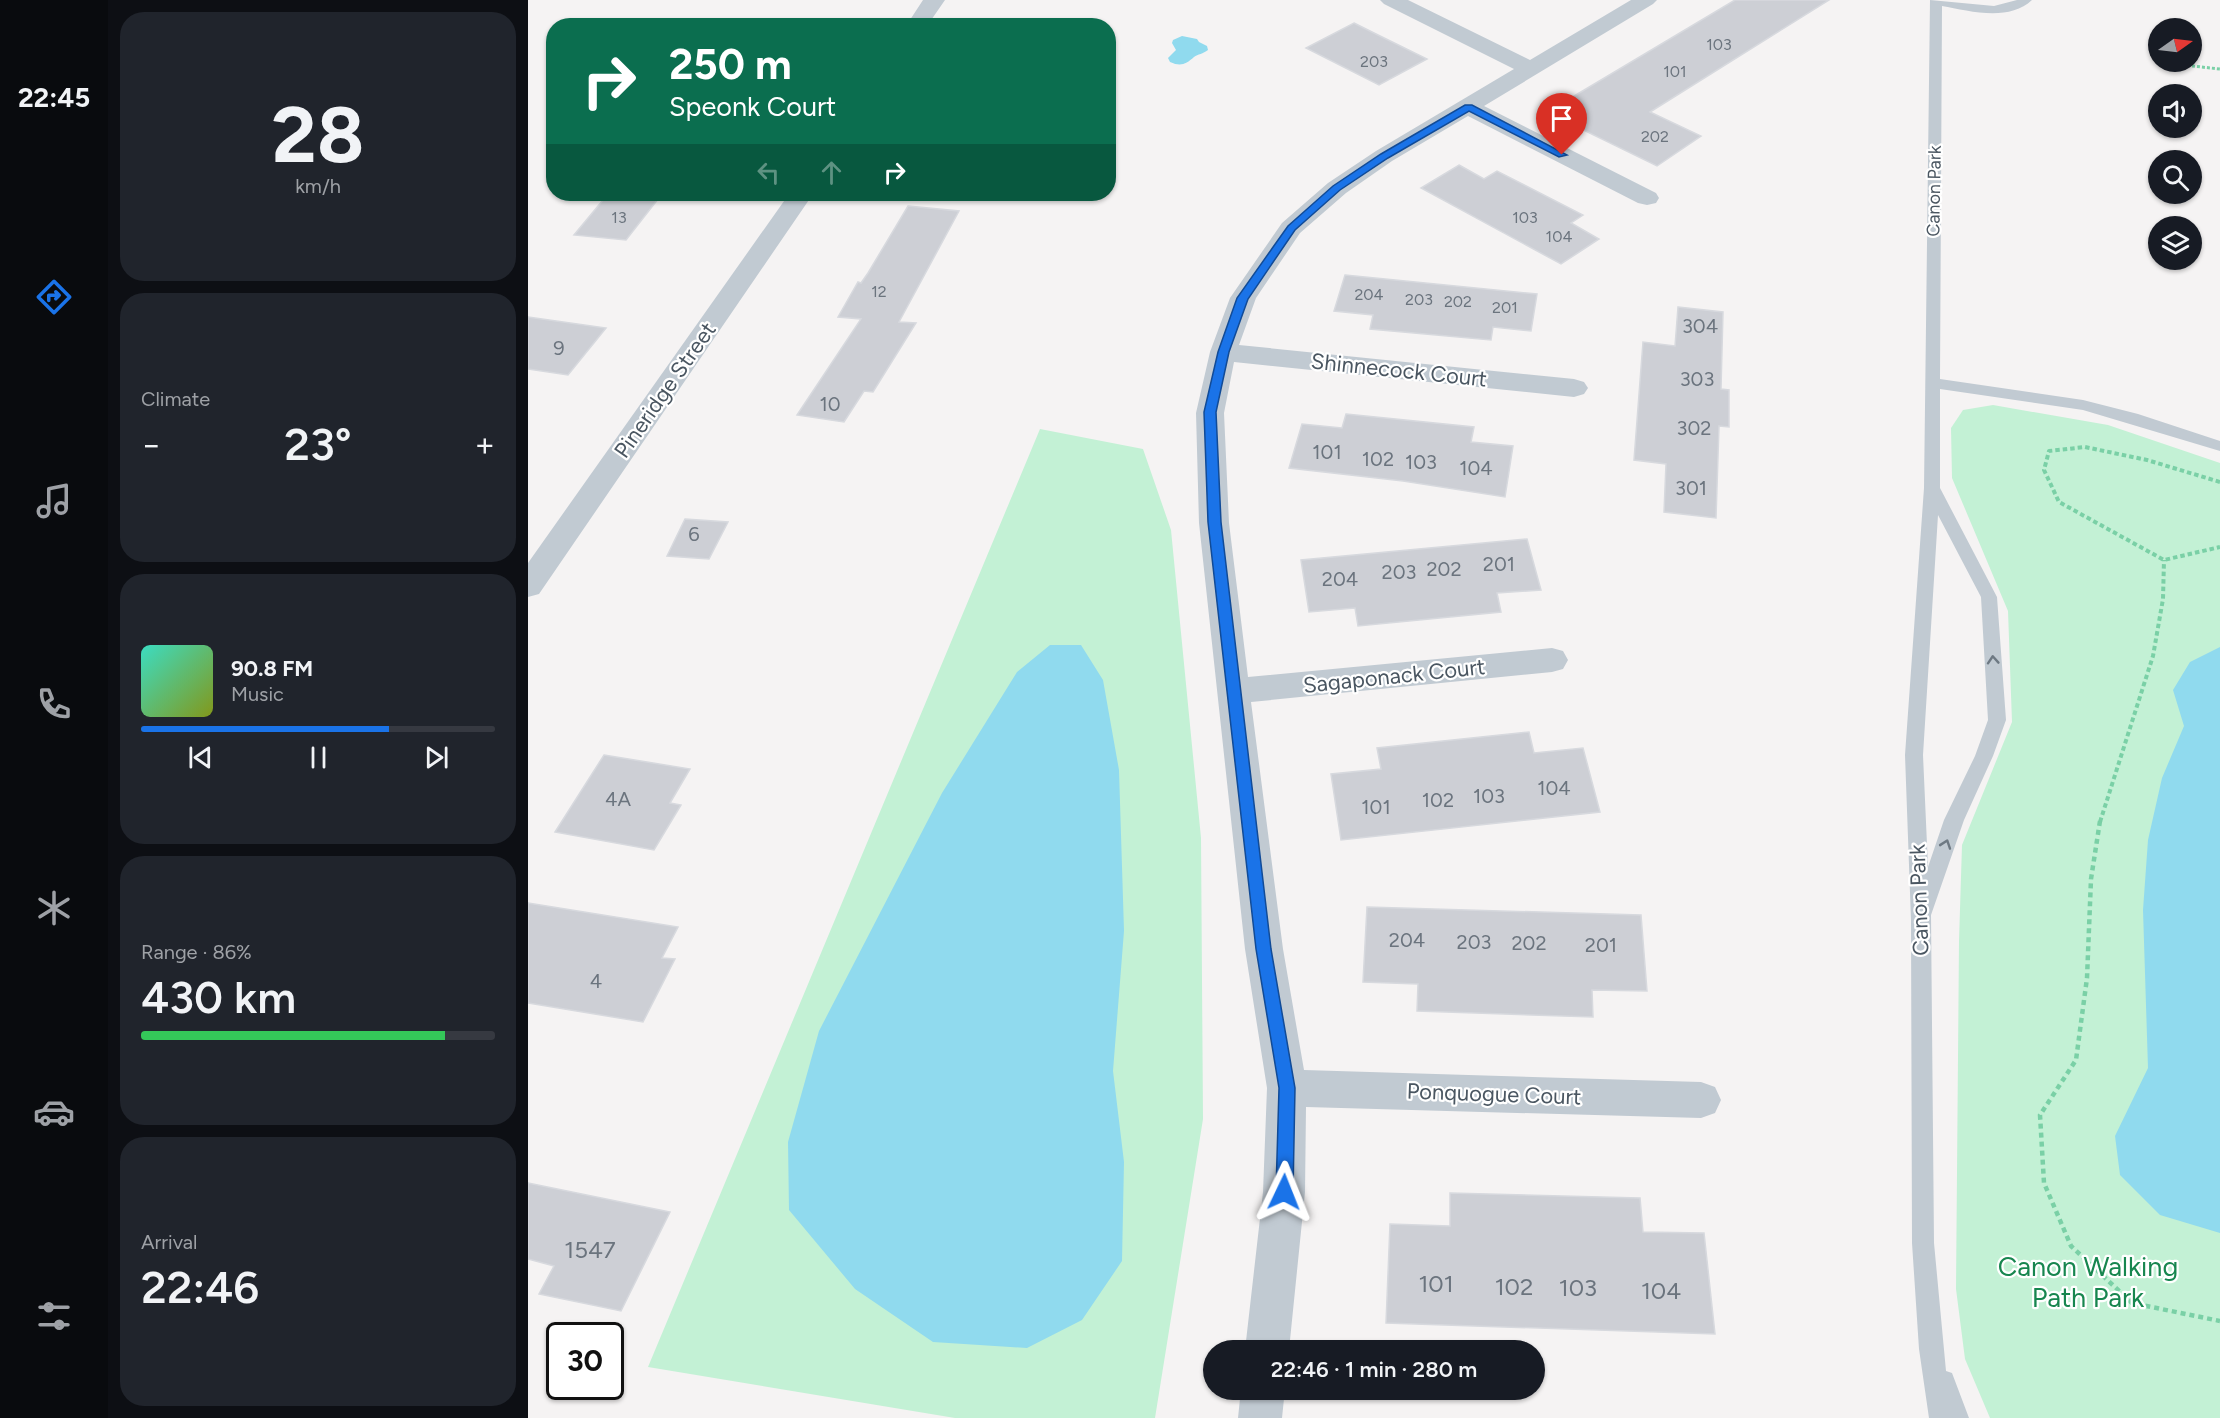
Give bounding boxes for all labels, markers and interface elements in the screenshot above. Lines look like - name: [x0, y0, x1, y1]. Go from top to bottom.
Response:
- north arrow: [2148, 18, 2202, 72]
- map controls: [2148, 18, 2202, 270]
- house number: 103: [1706, 35, 1732, 54]
- text: 250 m: [669, 39, 792, 90]
- icon: right: [570, 42, 648, 120]
- house number: 203: [1360, 52, 1388, 71]
- house number: 101: [1663, 62, 1687, 81]
- text: 22:45: [18, 81, 90, 114]
- button: sound: [2148, 84, 2202, 138]
- text: 28: [272, 88, 364, 182]
- text: Speonk Court: [669, 90, 836, 123]
- pin: [1536, 93, 1587, 155]
- icon: arrive: [1545, 102, 1578, 135]
- house number: 202: [1641, 127, 1669, 146]
- street label: Canon Park: [1922, 145, 1946, 237]
- button: search: [2148, 150, 2202, 204]
- icon: left: [752, 156, 785, 189]
- icon: ahead: [815, 156, 848, 189]
- icon: right: [878, 156, 911, 189]
- text: km/h: [295, 174, 341, 198]
- house number: 13: [611, 208, 627, 227]
- house number: 103: [1512, 208, 1538, 227]
- button: layers: [2148, 216, 2202, 270]
- house number: 104: [1546, 227, 1572, 246]
- icon: directions: [33, 276, 75, 318]
- house number: 12: [871, 282, 887, 301]
- house number: 204: [1354, 285, 1384, 304]
- house number: 203: [1405, 290, 1433, 309]
- house number: 202: [1444, 292, 1472, 311]
- house number: 201: [1492, 298, 1518, 317]
- house number: 304: [1682, 314, 1718, 338]
- street label: Pineridge Street: [608, 317, 722, 463]
- house number: 9: [553, 336, 565, 360]
- street label: Shinnecock Court: [1310, 347, 1488, 393]
- house number: 303: [1680, 367, 1714, 391]
- text: Climate: [141, 387, 210, 411]
- house number: 10: [819, 392, 841, 416]
- house number: 302: [1677, 416, 1711, 440]
- text: 23°: [284, 417, 352, 471]
- text: −: [141, 425, 162, 464]
- text: +: [474, 425, 495, 464]
- house number: 101: [1312, 440, 1342, 464]
- house number: 102: [1362, 447, 1394, 471]
- house number: 103: [1405, 450, 1437, 474]
- house number: 104: [1459, 456, 1493, 480]
- house number: 301: [1675, 476, 1707, 500]
- icon: music: [33, 480, 75, 522]
- house number: 6: [688, 522, 700, 546]
- house number: 201: [1483, 552, 1515, 576]
- house number: 202: [1426, 557, 1462, 581]
- house number: 203: [1382, 560, 1416, 584]
- house number: 204: [1322, 567, 1358, 591]
- street label: Sagaponack Court: [1302, 653, 1486, 699]
- text: 90.8 FM: [231, 655, 313, 682]
- one-way arrow: [1987, 655, 2000, 664]
- text: Music: [231, 682, 284, 706]
- icon: phone: [33, 683, 75, 725]
- icon: previous: [184, 741, 217, 774]
- icon: pause: [302, 741, 335, 774]
- icon: next: [420, 741, 453, 774]
- house number: 104: [1537, 776, 1571, 800]
- house number: 103: [1473, 784, 1505, 808]
- house number: 4A: [605, 787, 631, 811]
- house number: 102: [1422, 788, 1454, 812]
- house number: 101: [1361, 795, 1391, 819]
- one-way arrow: [1939, 839, 1951, 850]
- street label: Canon Park: [1904, 843, 1934, 956]
- icon: climate: [33, 887, 75, 929]
- house number: 204: [1389, 928, 1425, 952]
- house number: 203: [1457, 930, 1491, 954]
- house number: 202: [1511, 931, 1547, 955]
- house number: 201: [1585, 933, 1617, 957]
- text: Range · 86%: [141, 940, 252, 964]
- house number: 4: [590, 969, 602, 993]
- text: 430 km: [141, 970, 296, 1024]
- street label: Ponquogue Court: [1406, 1077, 1582, 1111]
- icon: car: [33, 1091, 75, 1133]
- position arrow: [1252, 1160, 1316, 1224]
- text: Arrival: [141, 1230, 197, 1254]
- house number: 1547: [564, 1235, 616, 1264]
- park label: Canon Walking Path Park: [1998, 1250, 2178, 1314]
- text: 22:46: [141, 1260, 259, 1314]
- house number: 101: [1418, 1269, 1454, 1298]
- house number: 102: [1495, 1272, 1533, 1301]
- house number: 103: [1559, 1273, 1597, 1302]
- house number: 104: [1641, 1276, 1681, 1305]
- icon: filters: [33, 1295, 75, 1337]
- speed limit sign: 30: [546, 1322, 624, 1400]
- text: 22:46 · 1 min · 280 m: [1271, 1356, 1477, 1383]

